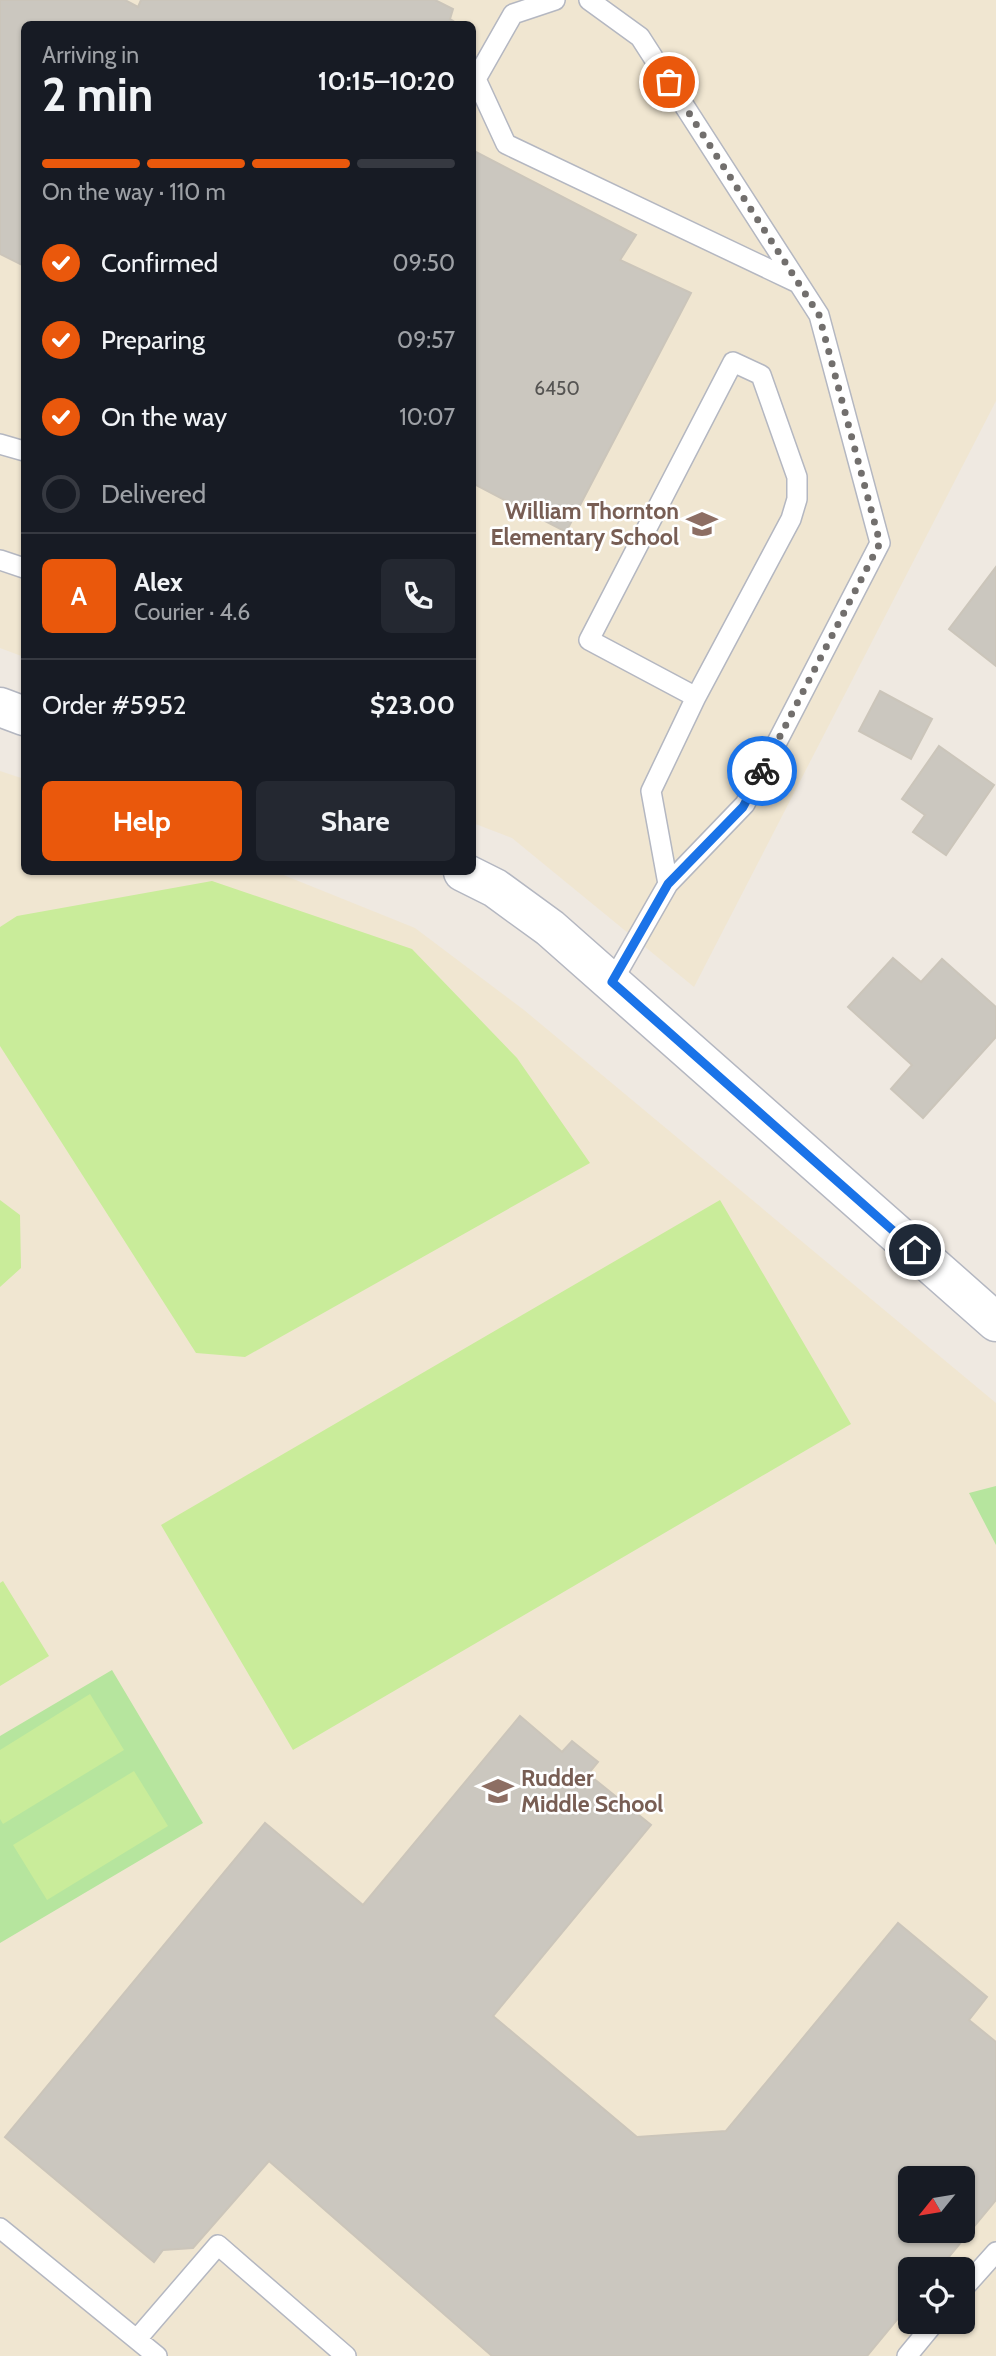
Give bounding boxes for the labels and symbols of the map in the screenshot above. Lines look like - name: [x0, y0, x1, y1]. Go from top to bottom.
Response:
- pin: [639, 52, 699, 112]
- house number: 6450: [534, 377, 580, 400]
- place label: William Thornton Elementary School: [491, 497, 679, 551]
- school or university icon: William Thornton Elementary School: [685, 507, 719, 541]
- courier: [727, 736, 797, 806]
- pin: [885, 1220, 945, 1280]
- place label: Rudder Middle School: [521, 1764, 663, 1818]
- school or university icon: Rudder Middle School: [481, 1774, 515, 1808]
- north arrow: [898, 2166, 975, 2244]

